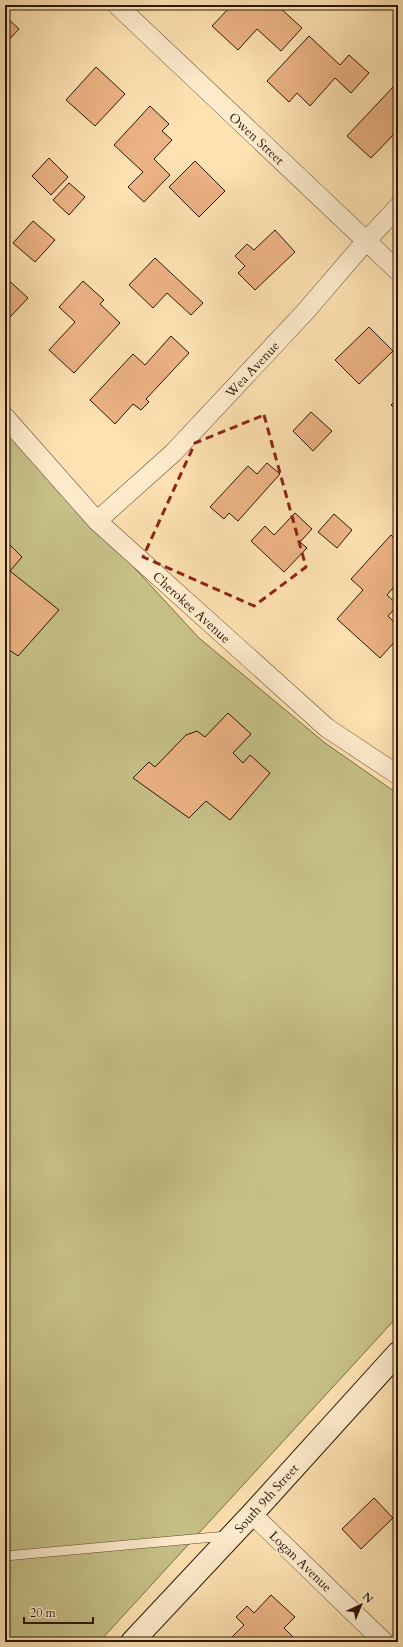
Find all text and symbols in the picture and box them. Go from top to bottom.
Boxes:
street label: Owen Street [225,108,288,169]
street label: Wea Avenue [221,337,284,403]
street label: Cherokee Avenue [148,568,234,648]
street label: South 9th Street [231,1460,303,1537]
street label: Logan Avenue [265,1527,336,1596]
north arrow [341,1585,381,1625]
text: N [359,1589,377,1607]
scale bar [24,1599,93,1625]
text: 20 m [30,1605,57,1621]

